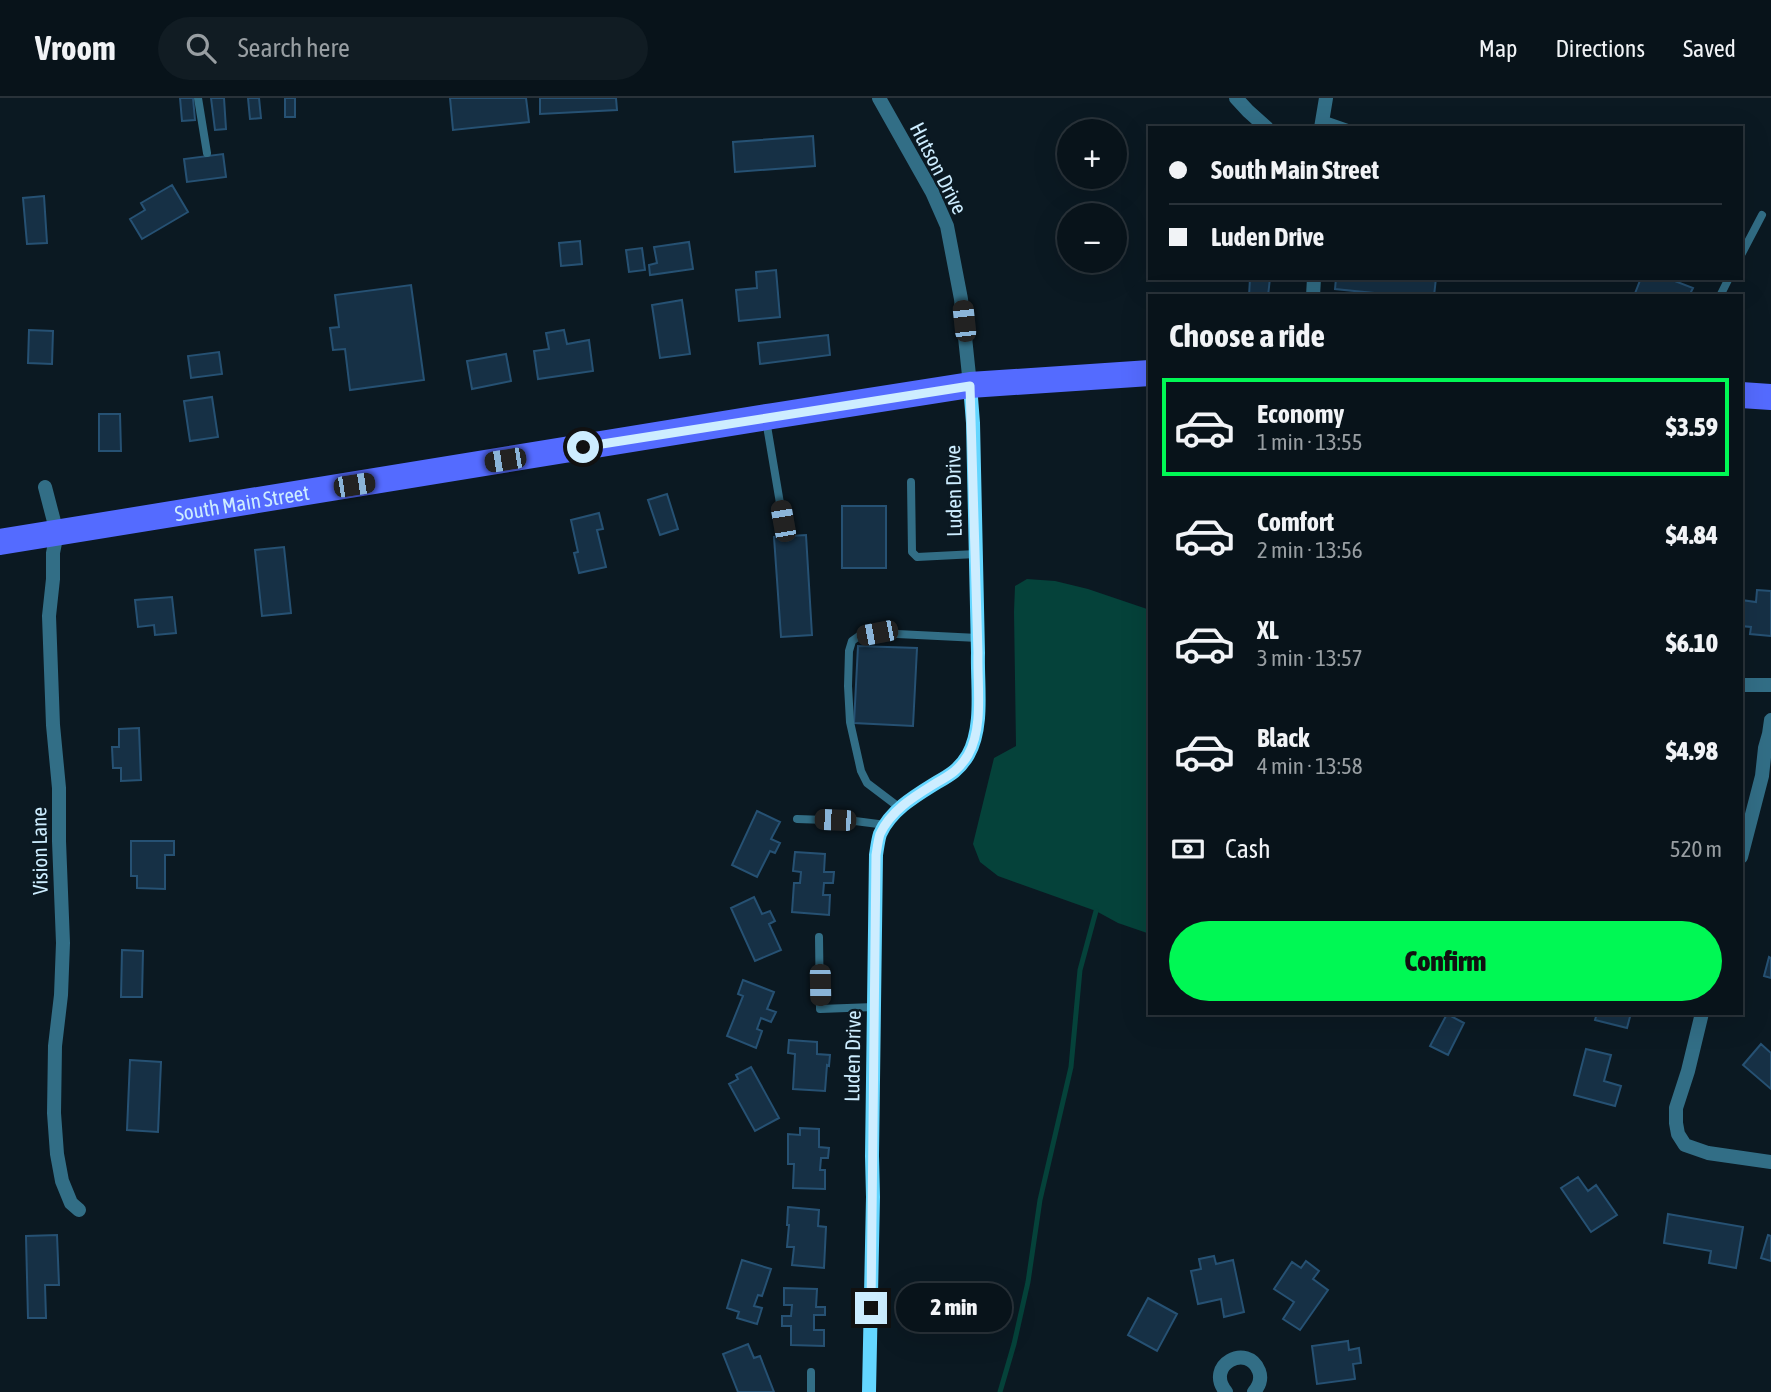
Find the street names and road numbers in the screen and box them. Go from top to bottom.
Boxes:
street label: Hutson Drive [906,118,972,218]
street label: Luden Drive [940,445,966,537]
street label: South Main Street [173,480,311,525]
street label: Vision Lane [26,807,52,895]
street label: Luden Drive [839,1010,865,1102]

